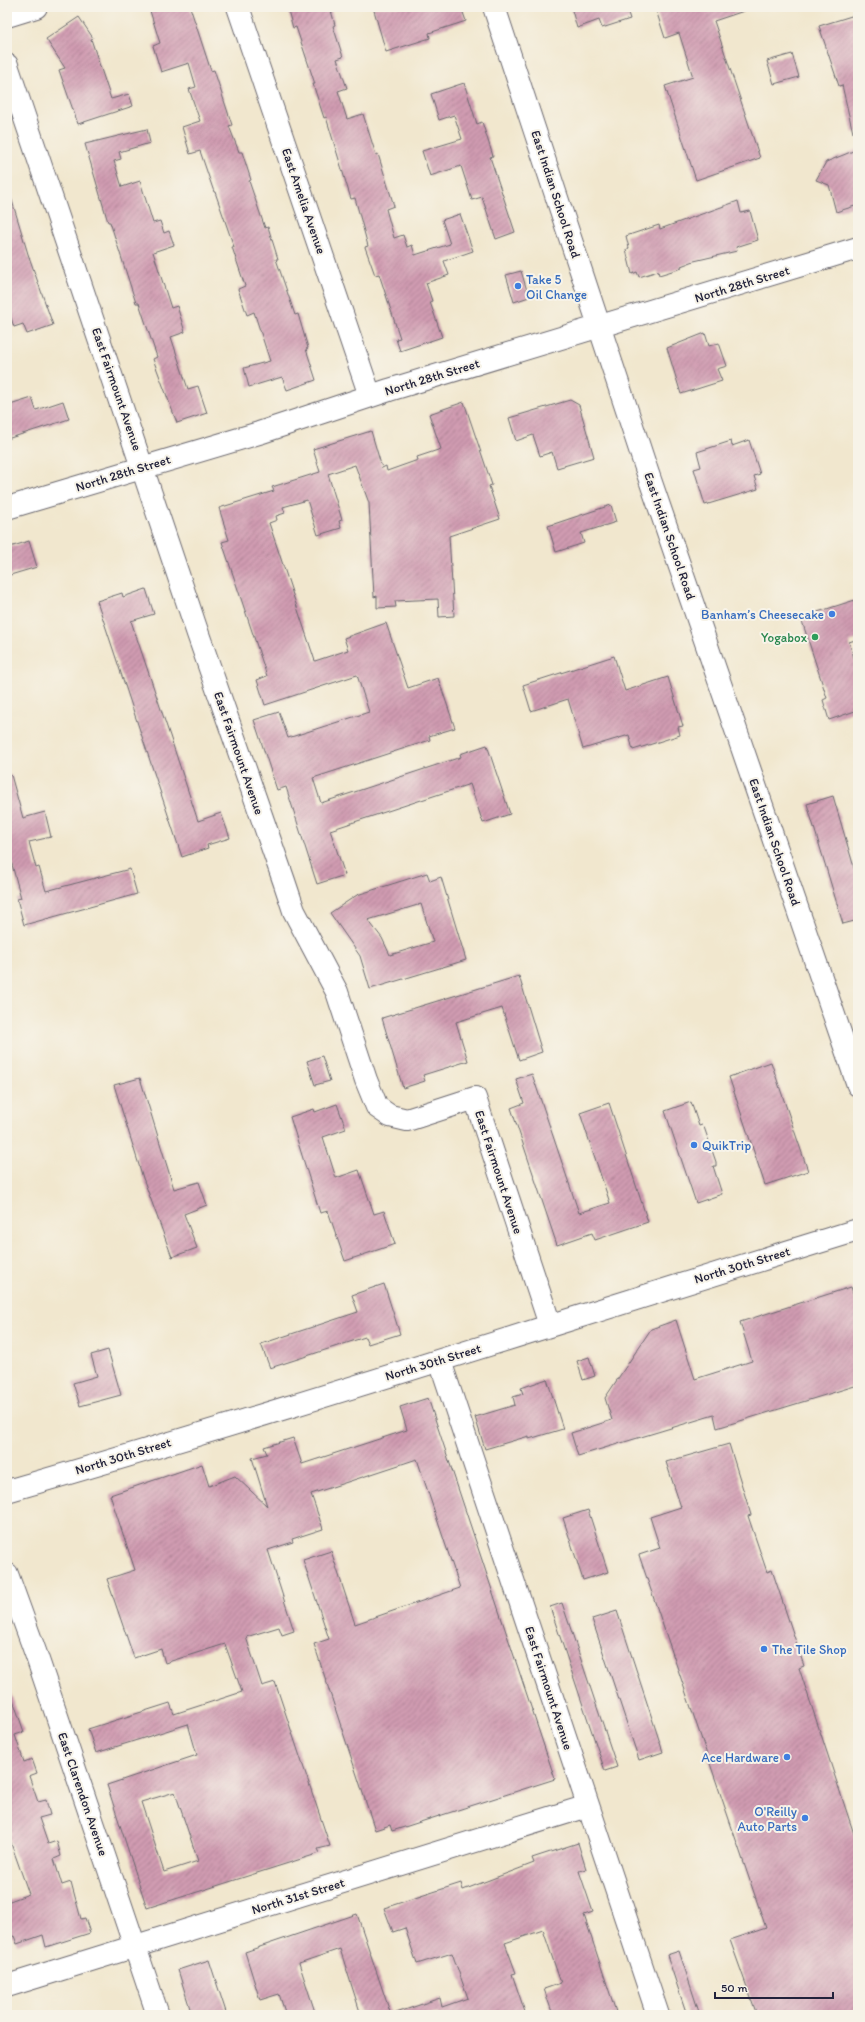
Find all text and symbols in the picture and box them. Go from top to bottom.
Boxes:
street label: East Indian School Road [528,128,584,260]
street label: East Amelia Avenue [279,146,329,256]
street label: North 28th Street [693,262,791,306]
place label: Take 5 Oil Change [526,272,587,302]
marker: Take 5 Oil Change [513,281,523,291]
street label: East Fairmount Avenue [89,326,145,452]
street label: North 28th Street [383,355,481,399]
street label: North 28th Street [74,451,172,495]
street label: East Indian School Road [641,470,699,602]
place label: Banham’s Cheesecake [701,607,824,622]
marker: Banham’s Cheesecake [827,609,837,619]
place label: Yogabox [761,630,808,645]
marker: Yogabox [810,632,820,642]
street label: East Fairmount Avenue [211,690,267,816]
street label: East Indian School Road [746,776,804,908]
street label: East Fairmount Avenue [472,1108,526,1236]
place label: QuikTrip [702,1138,751,1153]
marker: QuikTrip [689,1140,699,1150]
street label: North 30th Street [692,1243,792,1287]
street label: North 30th Street [383,1340,483,1384]
street label: North 30th Street [73,1434,173,1478]
street label: East Fairmount Avenue [522,1624,576,1752]
place label: The Tile Shop [772,1642,847,1657]
marker: The Tile Shop [759,1644,769,1654]
street label: East Clarendon Avenue [55,1730,111,1858]
place label: Ace Hardware [701,1750,779,1765]
marker: Ace Hardware [782,1752,792,1762]
place label: O'Reilly Auto Parts [737,1804,797,1834]
marker: O'Reilly Auto Parts [800,1813,810,1823]
street label: North 31st Street [250,1875,347,1917]
scale bar [715,1974,833,2000]
text: 50 m [721,1981,747,1995]

